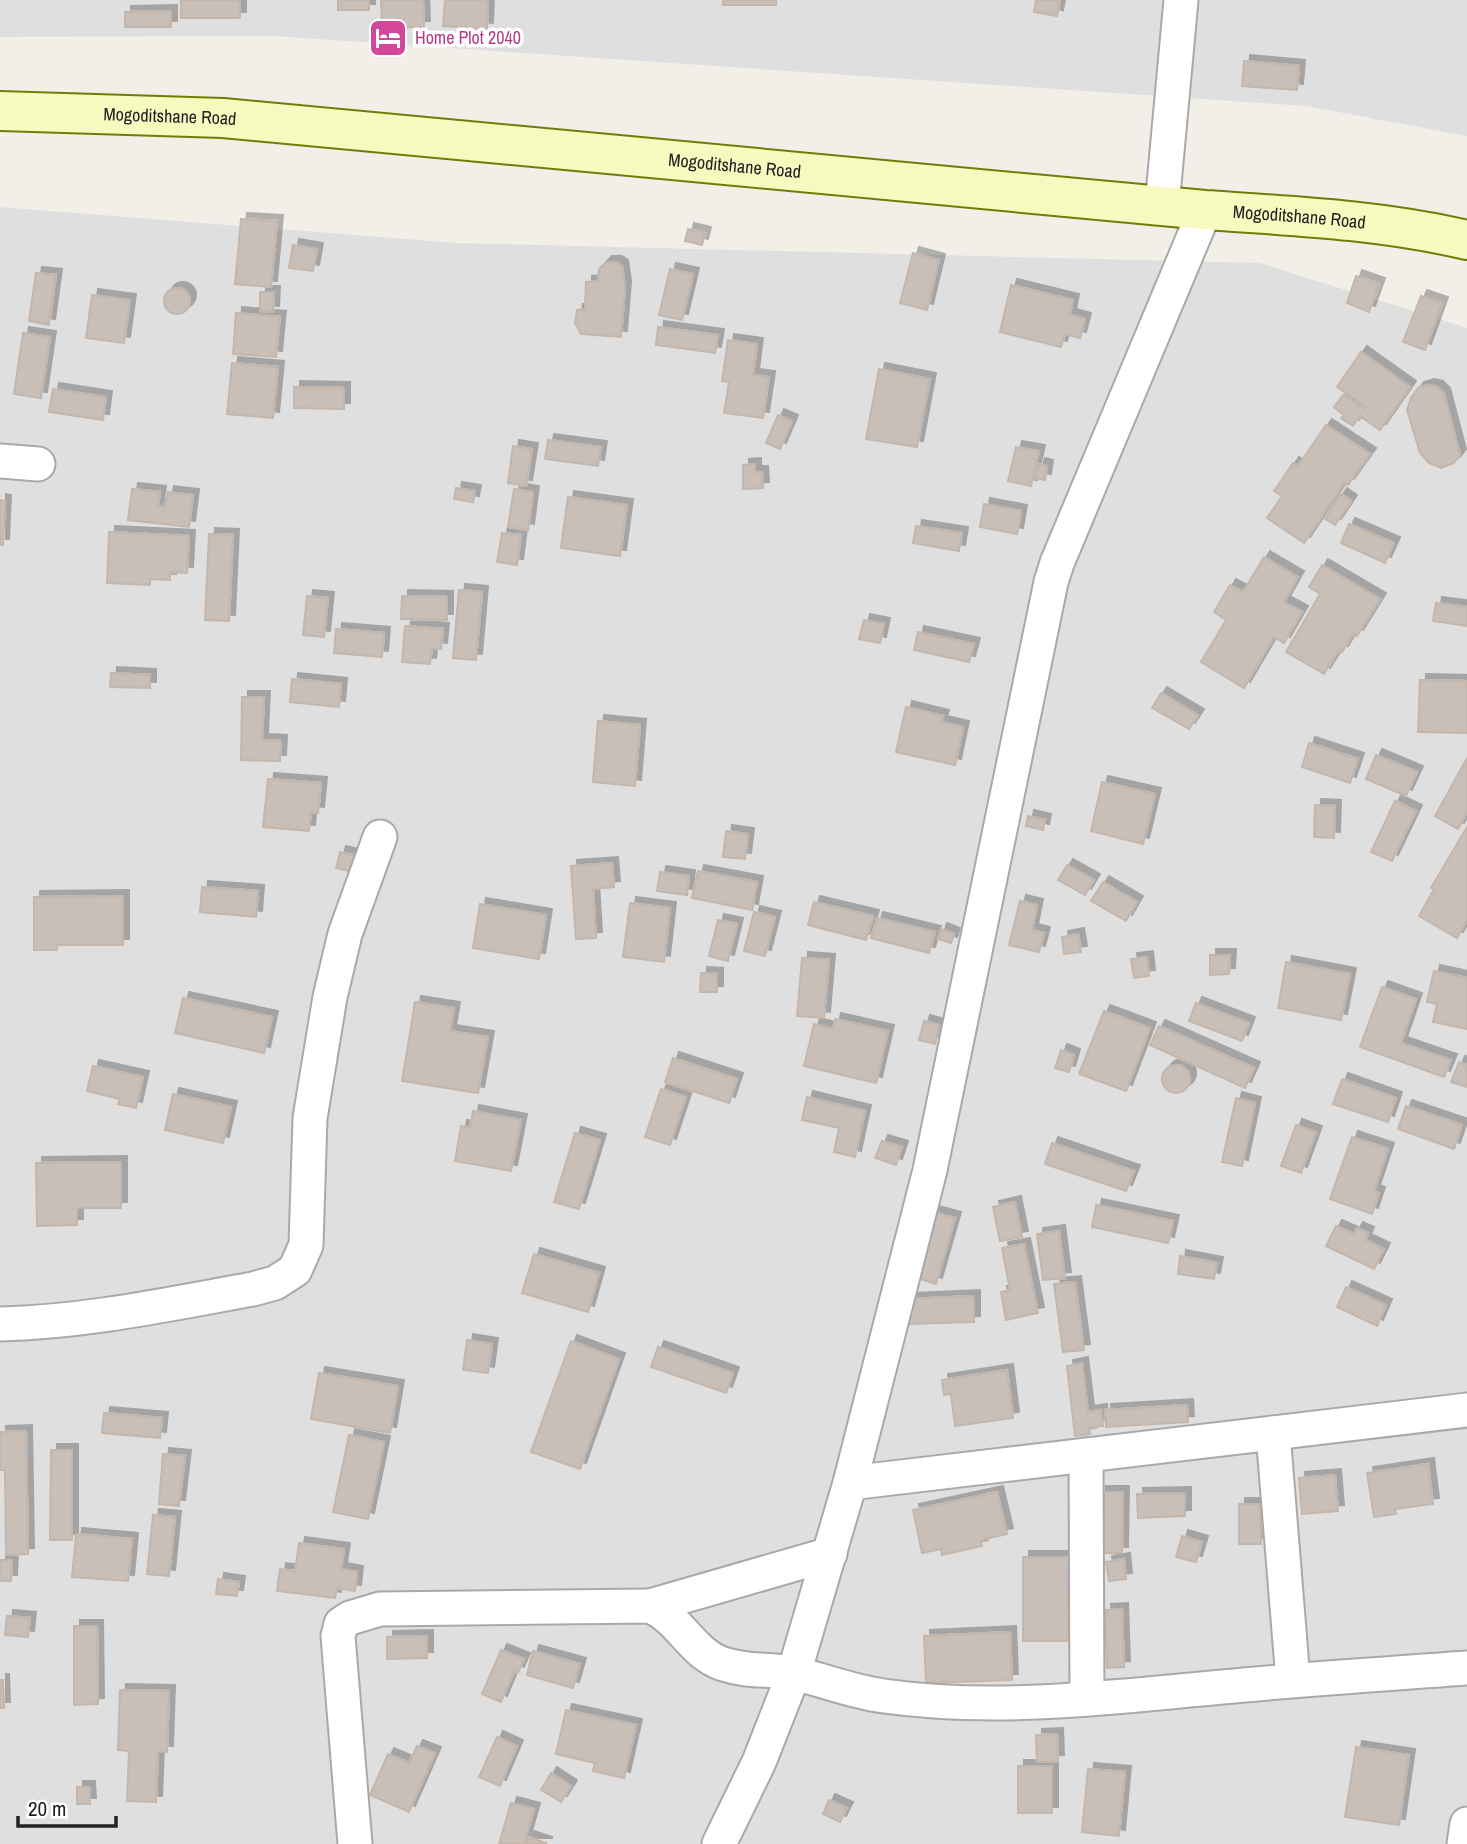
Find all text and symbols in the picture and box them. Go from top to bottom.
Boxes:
hotel icon: Home Plot 2040 [367,17,409,59]
place label: Home Plot 2040 [415,25,521,50]
street label: Mogoditshane Road [103,101,238,131]
street label: Mogoditshane Road [667,147,802,184]
street label: Mogoditshane Road [1232,199,1367,235]
scale bar [18,1784,116,1828]
text: 20 m [28,1794,66,1823]

